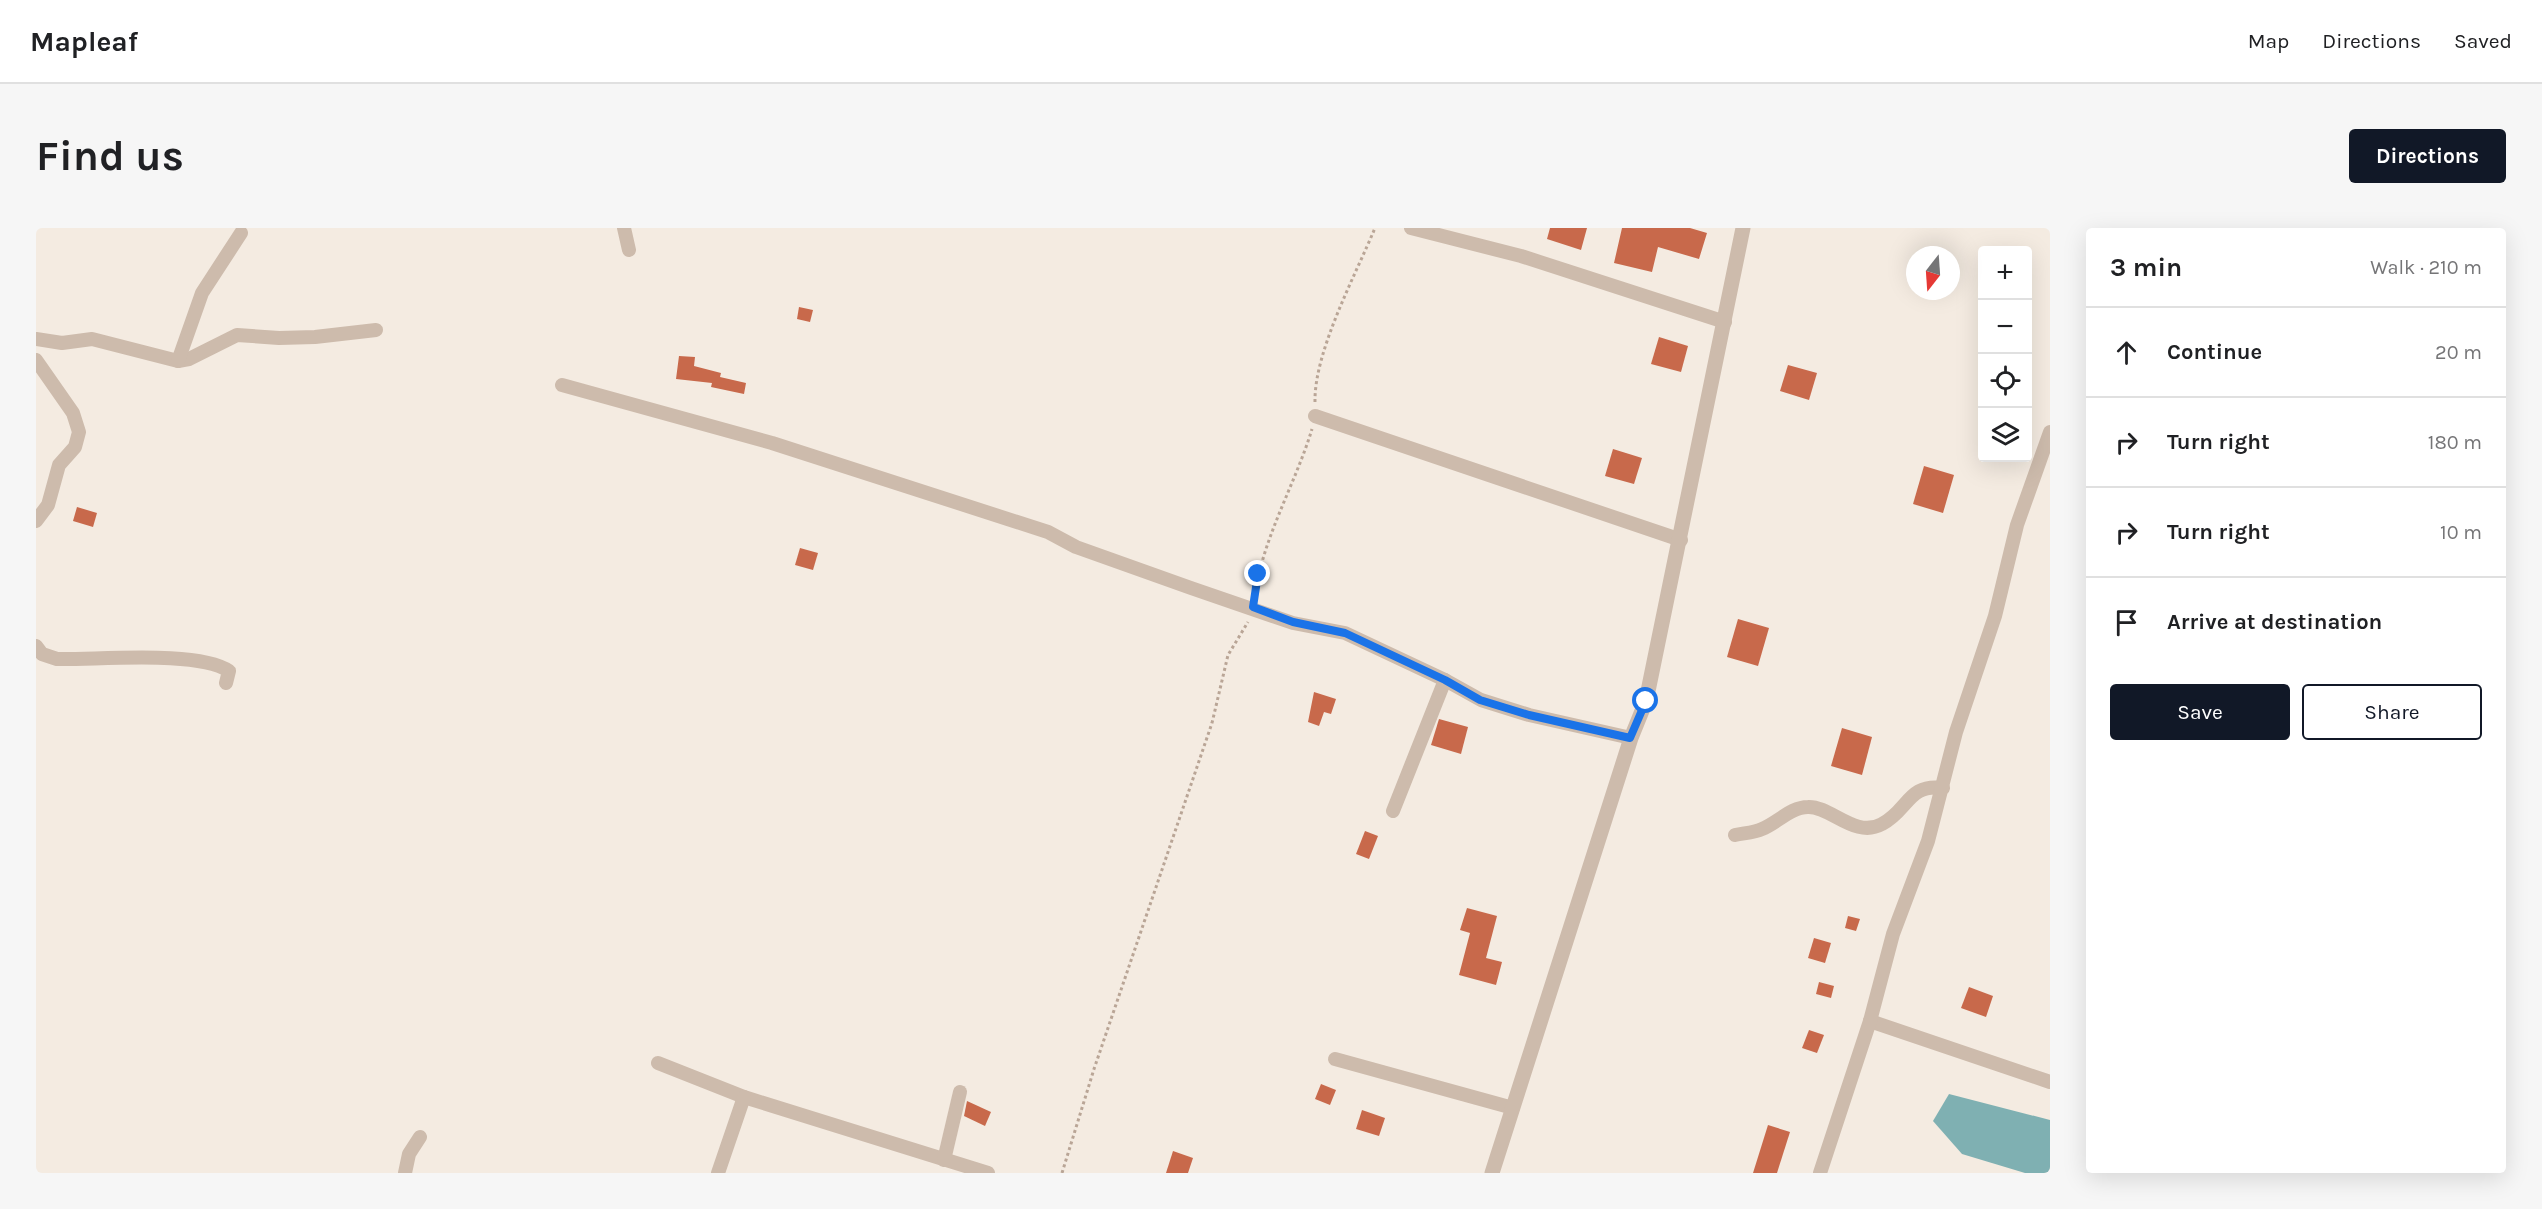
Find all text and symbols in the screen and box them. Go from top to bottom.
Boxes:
text: Mapleaf [30,25,138,58]
text: Map [2248,29,2289,53]
text: Directions [2322,29,2421,53]
text: Saved [2454,29,2512,53]
button: Directions [2349,129,2506,183]
text: Find us [36,131,184,181]
north arrow [1906,246,1960,300]
map controls [1978,246,2032,462]
button: + [1978,246,2032,300]
text: 3 min [2110,252,2182,283]
text: Walk · 210 m [2370,256,2482,279]
button: − [1978,300,2032,354]
icon: ahead [2110,336,2143,369]
text: Continue [2167,339,2262,365]
text: 20 m [2435,341,2482,364]
button: locate [1978,354,2032,408]
button: layers [1978,408,2032,462]
icon: right [2110,426,2143,459]
text: Turn right [2167,429,2270,455]
text: 180 m [2428,431,2482,454]
icon: right [2110,516,2143,549]
text: Turn right [2167,519,2270,545]
text: 10 m [2440,521,2482,544]
route end [1244,560,1270,586]
icon: arrive [2110,606,2143,639]
text: Arrive at destination [2167,609,2382,635]
button: Save [2110,684,2290,740]
button: Share [2302,684,2482,740]
route start [1632,687,1658,713]

